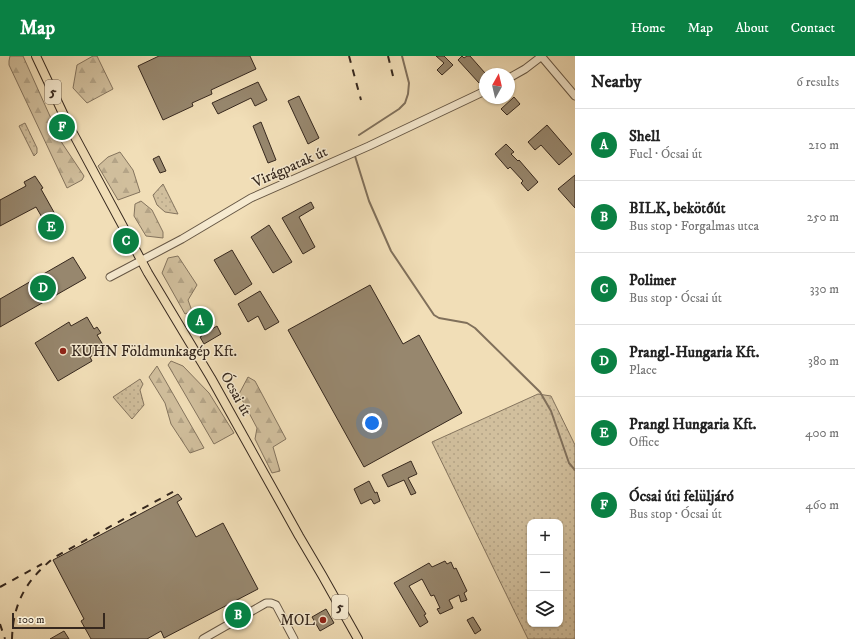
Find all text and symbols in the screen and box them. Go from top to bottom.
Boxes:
text: Map [20,17,55,40]
text: Home [631,19,665,37]
text: Map [687,19,713,37]
text: About [735,19,769,37]
text: Contact [791,19,835,37]
north arrow [479,68,515,104]
text: Nearby [591,71,641,93]
text: 6 results [796,74,839,90]
road number: 5 [45,80,61,104]
pin: F [49,112,75,142]
text: Shell [629,127,660,146]
text: A [600,137,608,153]
text: 210 m [808,137,839,153]
street label: Virágpatak út [249,142,331,192]
text: Fuel · Ócsai út [629,146,702,162]
text: BILK, bekötőút [629,199,726,218]
text: B [600,209,608,225]
text: 250 m [807,209,839,225]
pin: E [38,212,64,242]
text: Bus stop · Forgalmas utca [629,218,759,234]
pin: C [113,226,139,256]
text: Polimer [629,271,676,290]
pin: D [30,273,56,303]
text: C [600,281,608,297]
text: 330 m [810,281,839,297]
text: Bus stop · Ócsai út [629,290,722,306]
pin: A [187,306,213,336]
place label: KUHN Földmunkagép Kft. [71,342,237,361]
text: Prangl-Hungaria Kft. [629,343,759,362]
marker: KUHN Földmunkagép Kft. [58,346,68,356]
text: D [599,353,609,369]
text: 380 m [808,353,839,369]
text: Place [629,362,657,378]
street label: Ócsai út [216,369,256,420]
your location [362,413,382,433]
text: Prangl Hungaria Kft. [629,415,756,434]
text: E [599,425,609,441]
text: 400 m [805,425,839,441]
text: Office [629,434,659,450]
text: Ócsai úti felüljáró [629,487,734,506]
text: F [600,497,608,513]
text: 460 m [805,497,839,513]
text: Bus stop · Ócsai út [629,506,722,522]
map controls [527,519,563,627]
button: + [527,519,563,555]
button: − [527,555,563,591]
button: layers [527,591,563,627]
road number: 5 [332,595,348,619]
pin: B [225,600,251,630]
scale bar [12,611,105,630]
place label: MOL [280,611,315,630]
text: 100 m [18,613,44,627]
marker: MOL [318,615,328,625]

